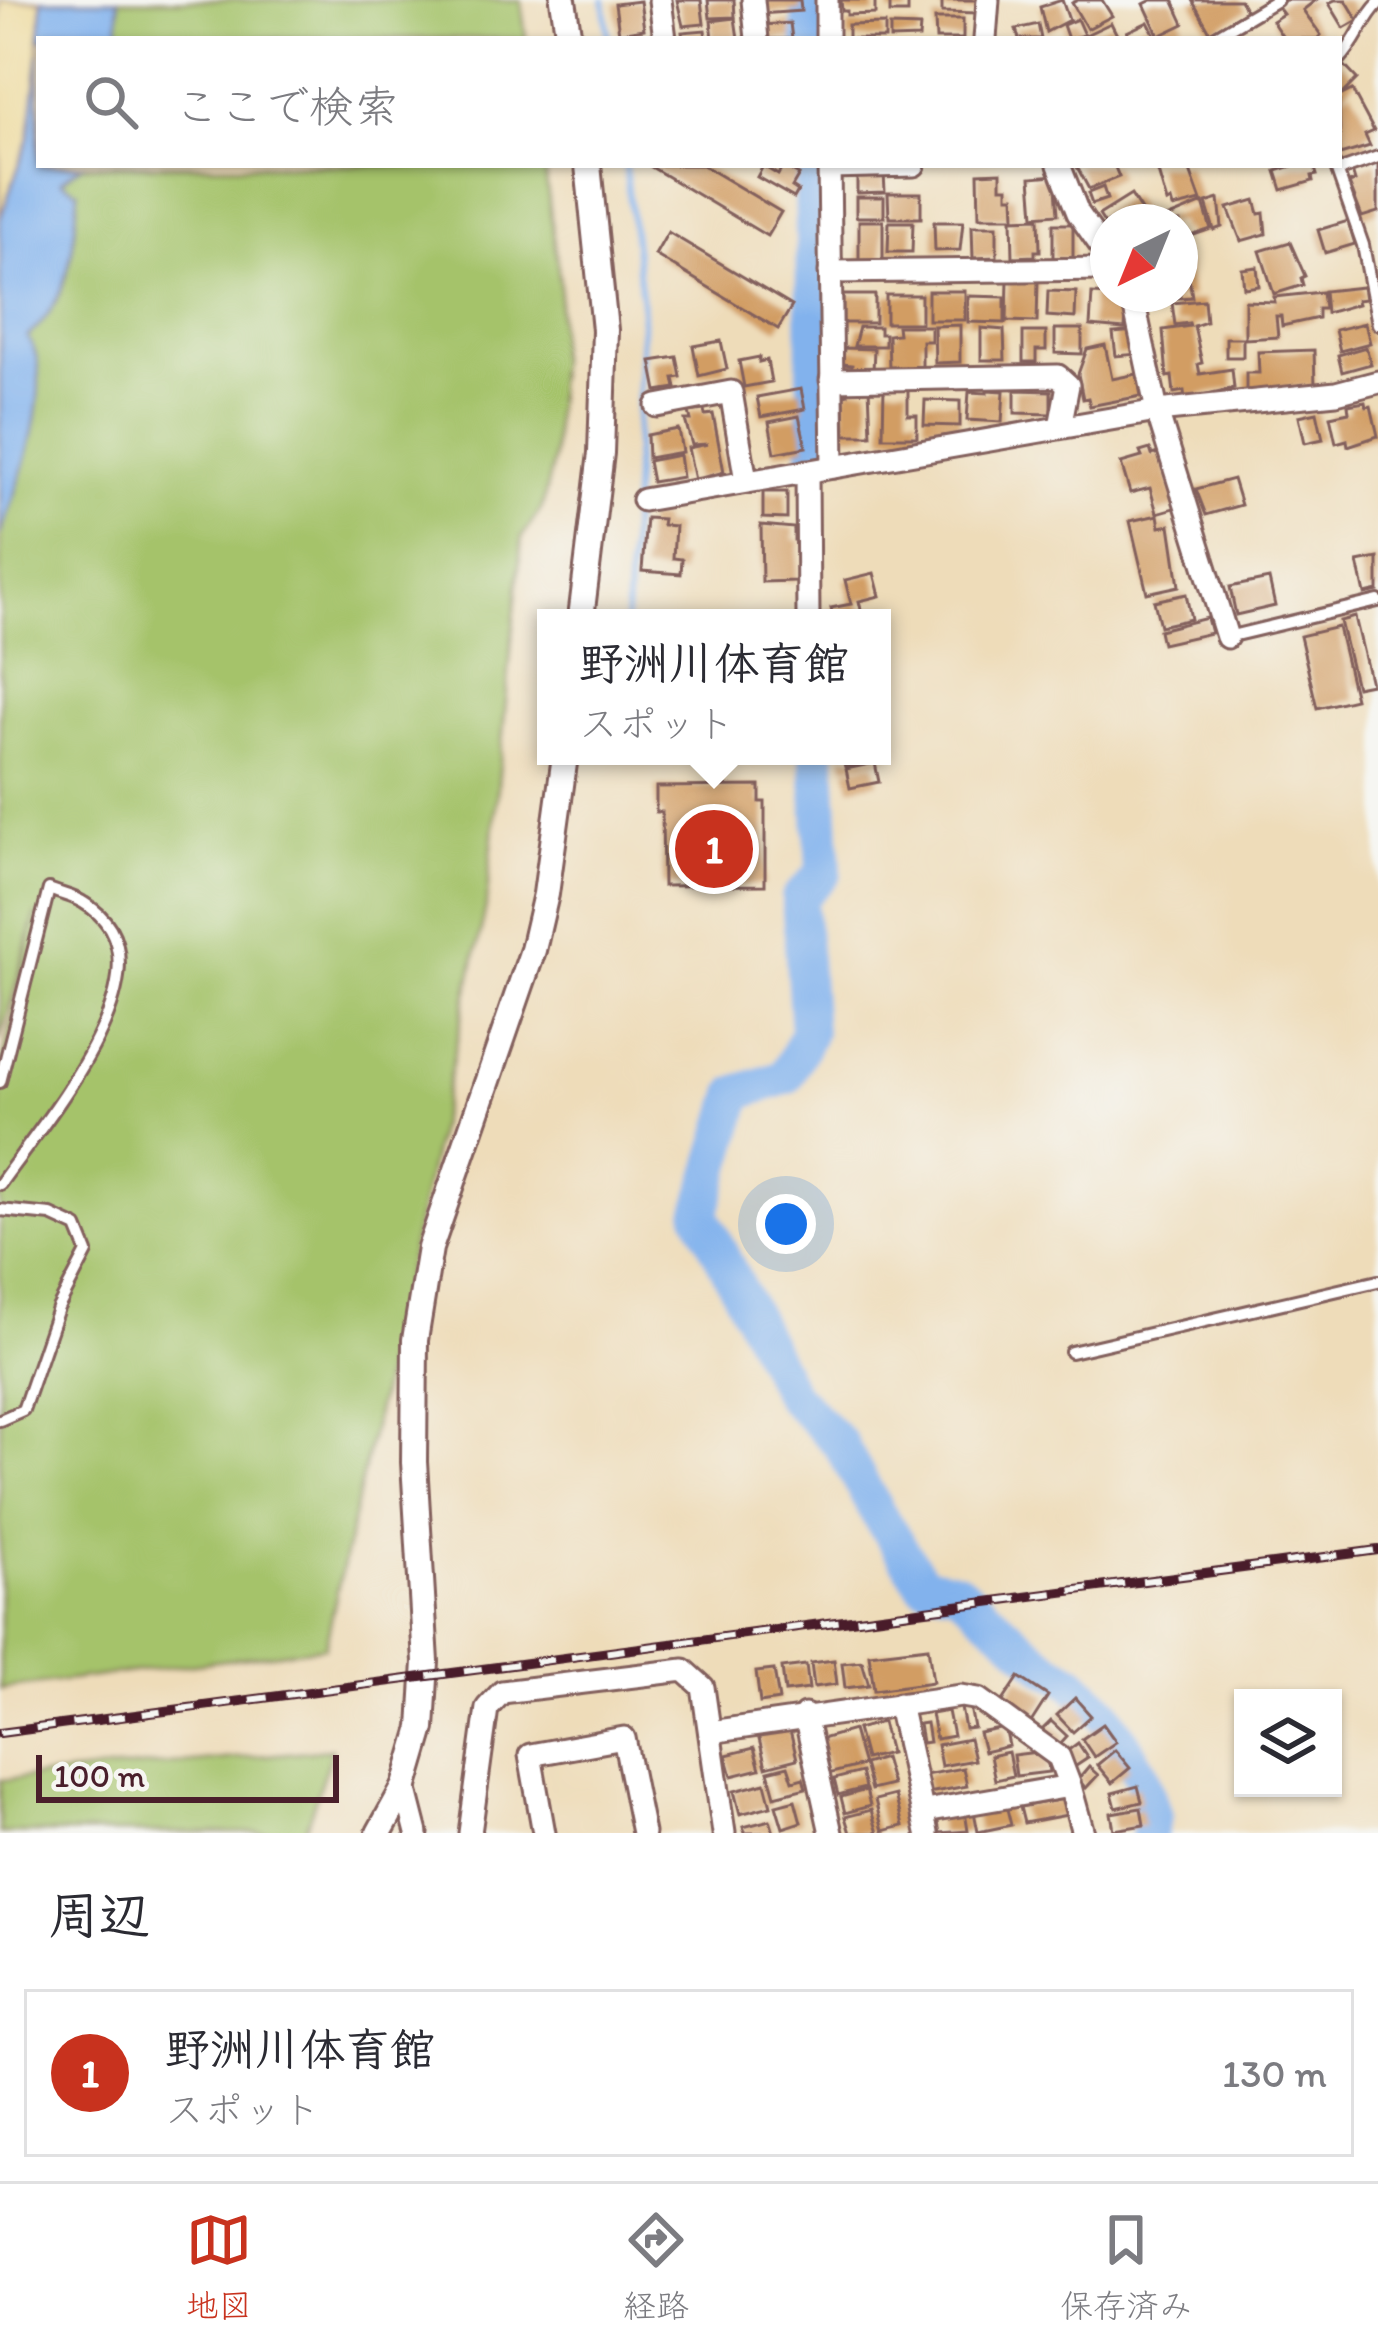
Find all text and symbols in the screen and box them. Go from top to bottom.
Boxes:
search box [36,36,1342,168]
icon: search [78,69,144,135]
text: ここで検索 [174,79,399,133]
north arrow [1090,204,1198,312]
popup [537,609,891,765]
text: 野洲川体育館 [579,636,849,690]
text: スポット [579,700,735,747]
pin: 1 [675,804,753,894]
your location [756,1194,816,1254]
map controls [1234,1689,1342,1797]
button: layers [1234,1689,1342,1797]
scale bar [36,1749,339,1802]
text: 100 m [54,1756,145,1795]
text: 周辺 [48,1885,150,1946]
text: 野洲川体育館 [165,2022,435,2076]
text: 1 [81,2050,99,2097]
text: 130 m [1222,2050,1327,2097]
text: スポット [165,2086,321,2133]
tab: 地図 [186,2207,252,2327]
tab: 経路 [623,2207,689,2327]
tab: 保存済み [1060,2207,1192,2327]

